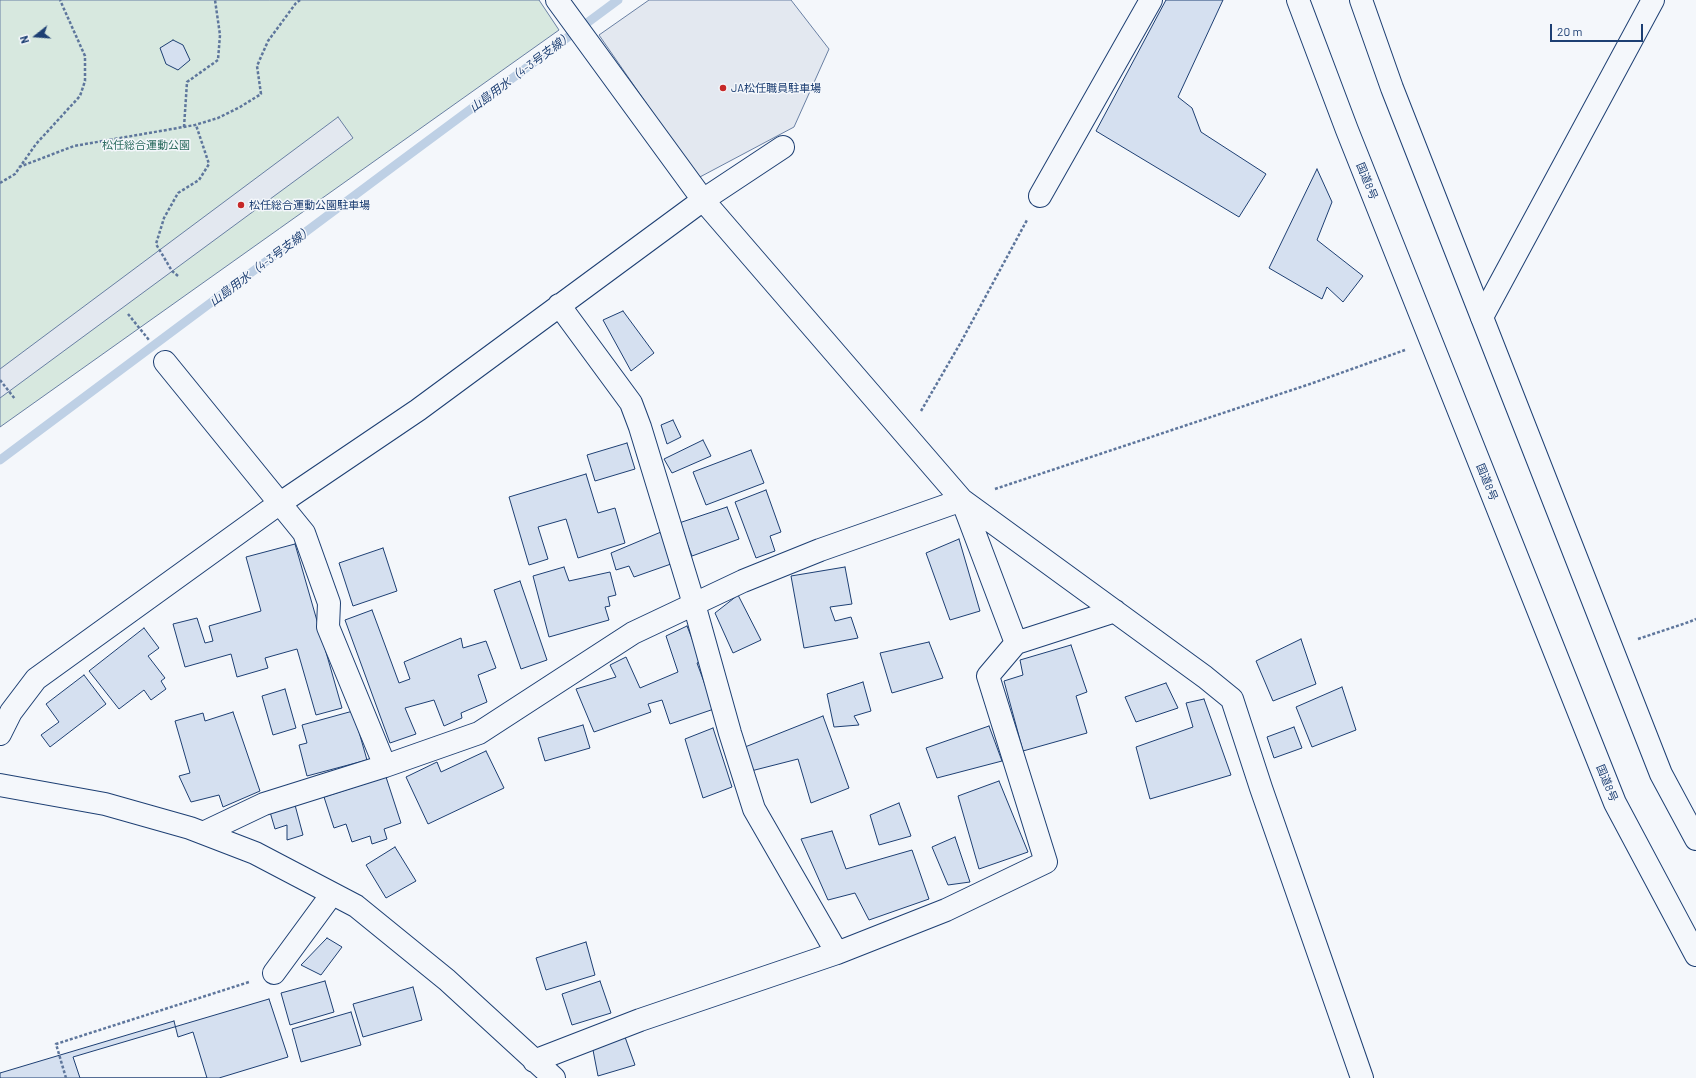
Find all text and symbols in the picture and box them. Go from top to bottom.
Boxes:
north arrow [16,16,56,56]
scale bar [1552,16,1645,42]
text: 20 m [1557,24,1583,38]
water label: 山島用水（4-3号支線） [467,29,575,115]
text: N [17,34,31,45]
place label: JA松任職員駐車場 [731,81,821,95]
marker: JA松任職員駐車場 [718,83,728,93]
park label: 松任総合運動公園 [102,138,190,152]
street label: 国道8号 [1354,161,1380,201]
place label: 松任総合運動公園駐車場 [249,198,370,212]
marker: 松任総合運動公園駐車場 [236,200,246,210]
water label: 山島用水（4-3号支線） [207,223,315,309]
street label: 国道8号 [1474,462,1500,502]
street label: 国道8号 [1594,763,1620,803]

